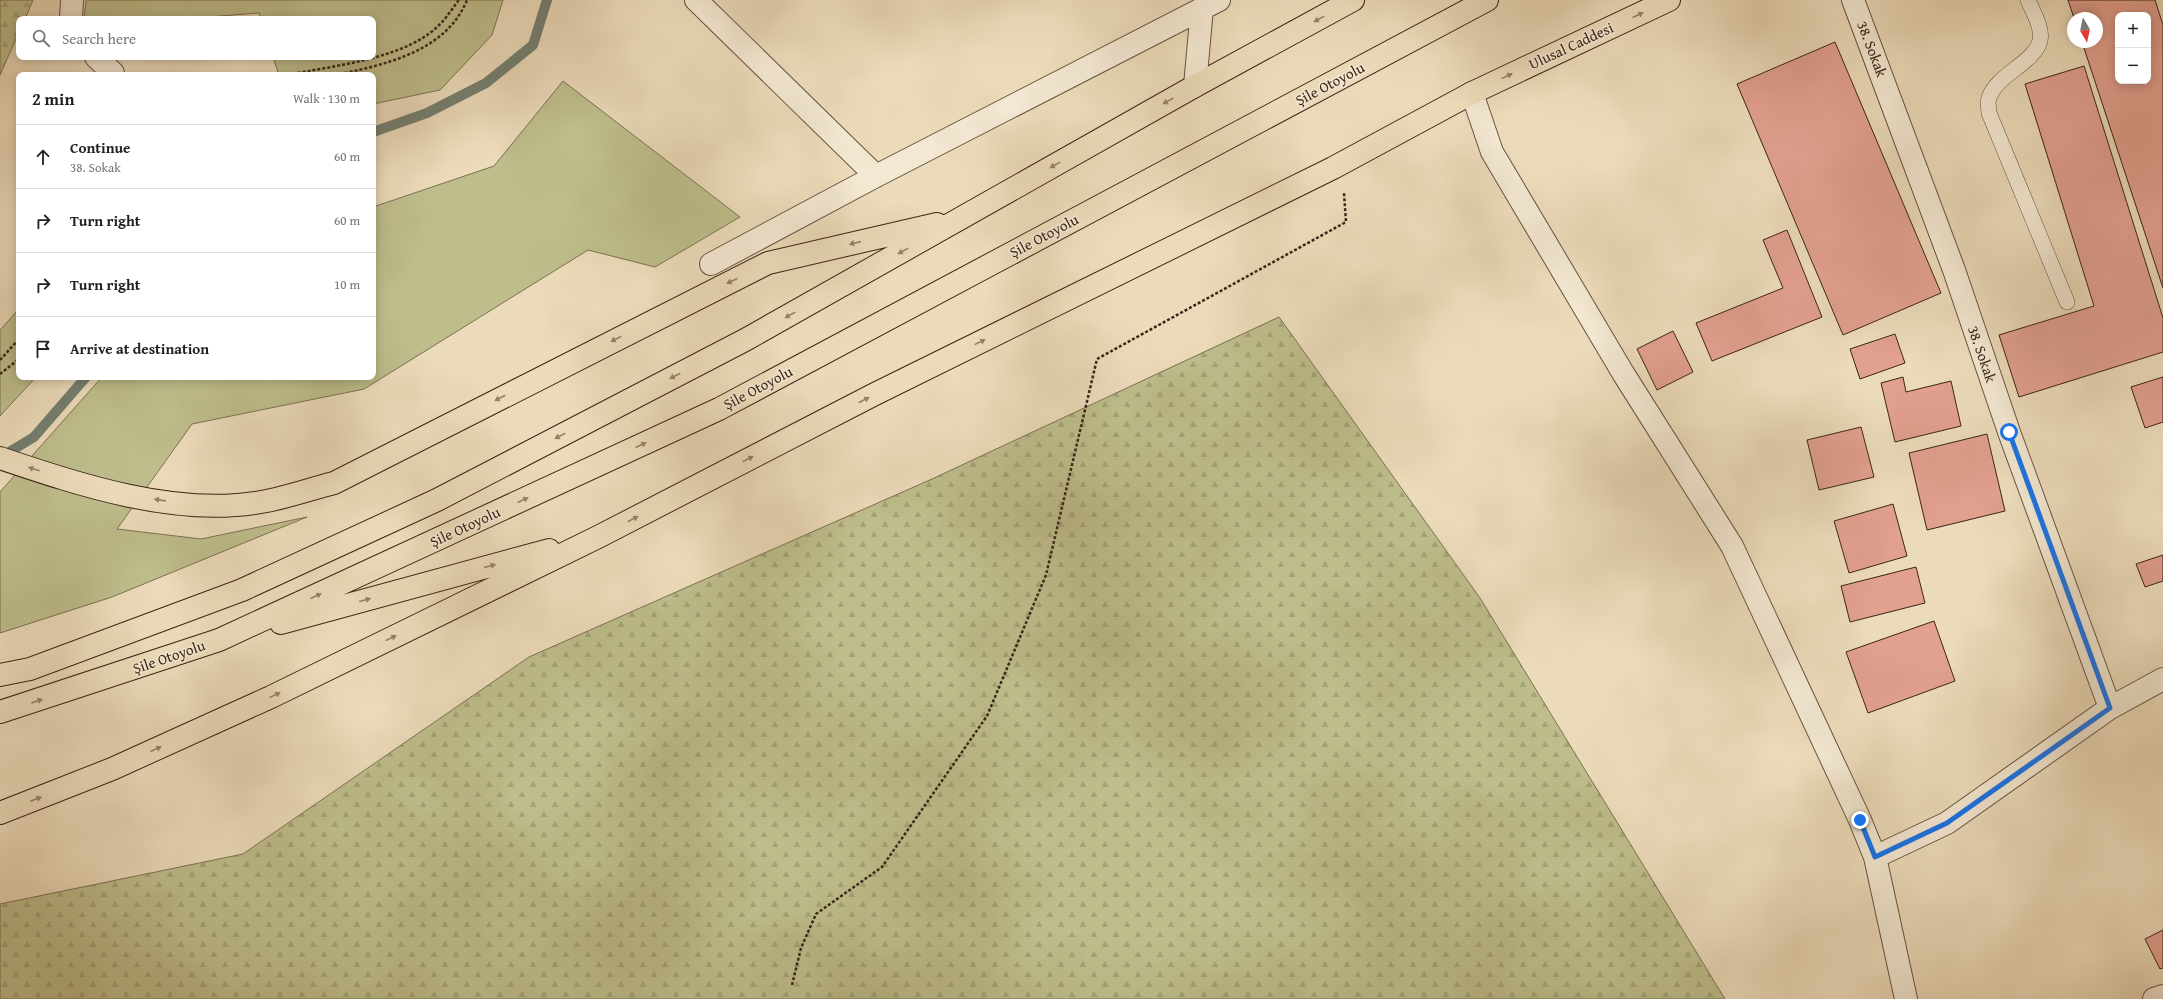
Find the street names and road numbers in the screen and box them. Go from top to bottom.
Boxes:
street label: Ulusal Caddesi [1525,17,1617,74]
street label: 38. Sokak [1852,18,1893,80]
street label: Şile Otoyolu [1292,56,1369,111]
street label: Şile Otoyolu [1006,208,1083,263]
street label: 38. Sokak [1963,323,2002,385]
street label: Şile Otoyolu [720,360,797,415]
street label: Şile Otoyolu [426,501,504,552]
street label: Şile Otoyolu [130,634,209,679]

